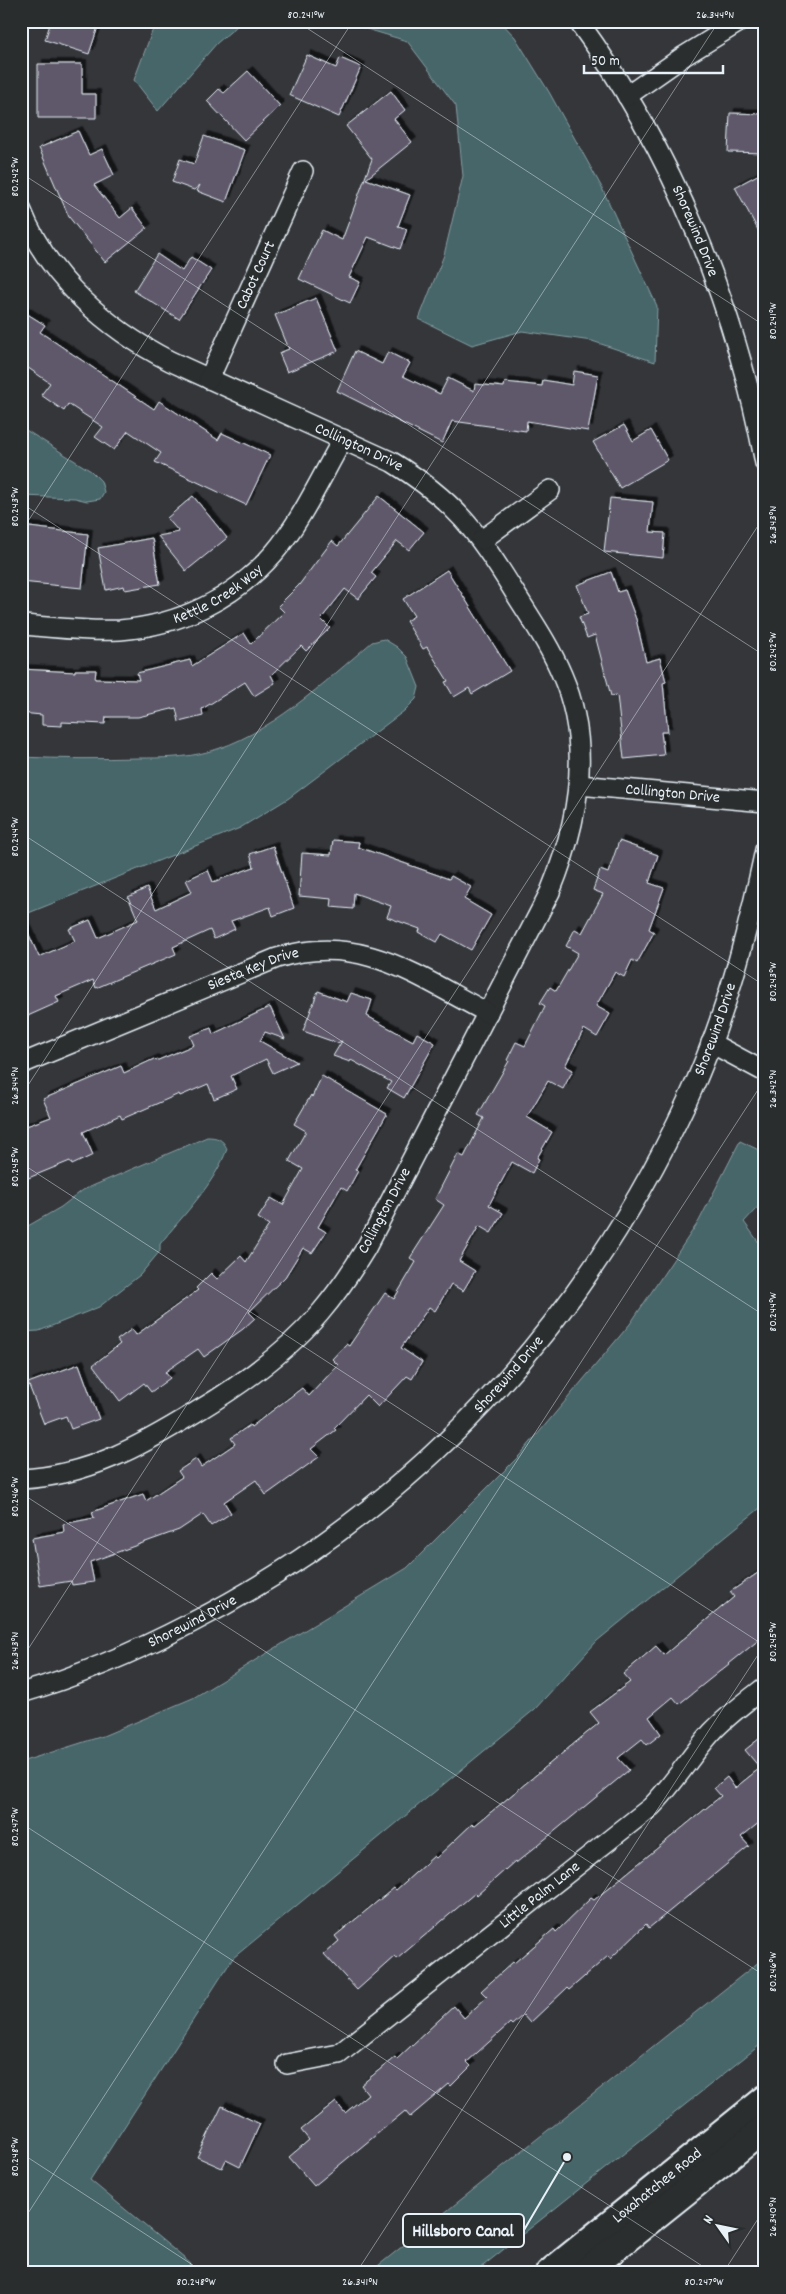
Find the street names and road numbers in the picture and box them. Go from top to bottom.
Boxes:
street label: Shorewind Drive [665,182,724,280]
street label: Cabot Court [230,237,281,313]
street label: Collington Drive [311,417,408,478]
street label: Kettle Creek Way [170,559,269,630]
street label: Collington Drive [624,778,721,809]
street label: Siesta Key Drive [204,941,301,997]
street label: Shorewind Drive [688,980,743,1079]
street label: Collington Drive [353,1164,417,1258]
street label: Shorewind Drive [468,1331,550,1419]
street label: Shorewind Drive [144,1589,241,1654]
street label: Little Palm Lane [494,1856,585,1934]
street label: Loxahatchee Road [607,2143,707,2229]

